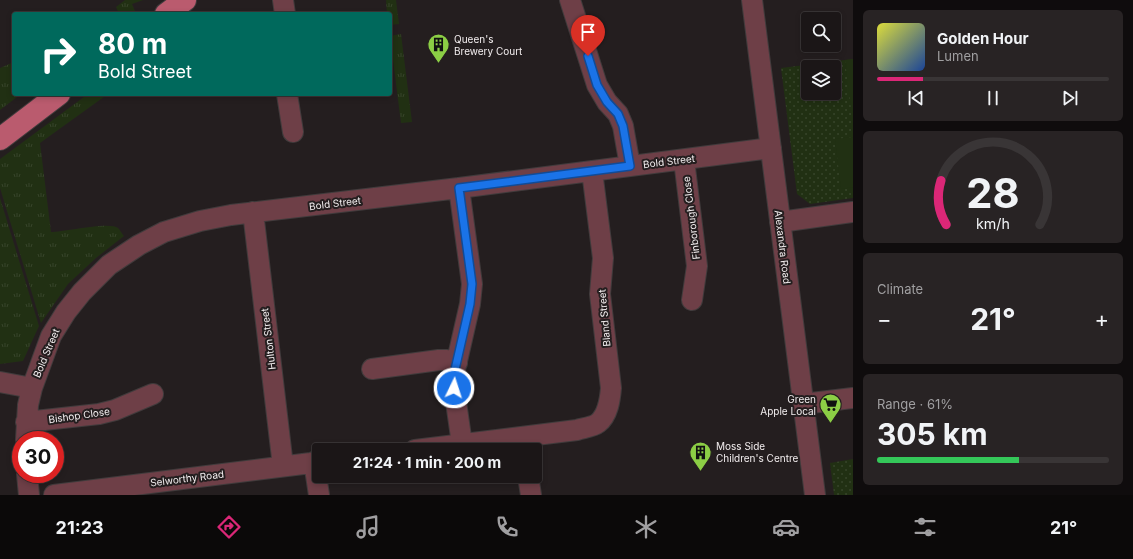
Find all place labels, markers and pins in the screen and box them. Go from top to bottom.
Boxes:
pin [571,15,605,56]
building icon: Queen's Brewery Court [426,32,452,65]
place label: Queen's Brewery Court [454,33,523,57]
supermarket icon: Green Apple Local [818,392,844,425]
place label: Green Apple Local [760,393,816,417]
building icon: Moss Side Children's Centre [687,439,713,472]
place label: Moss Side Children's Centre [716,440,799,464]

